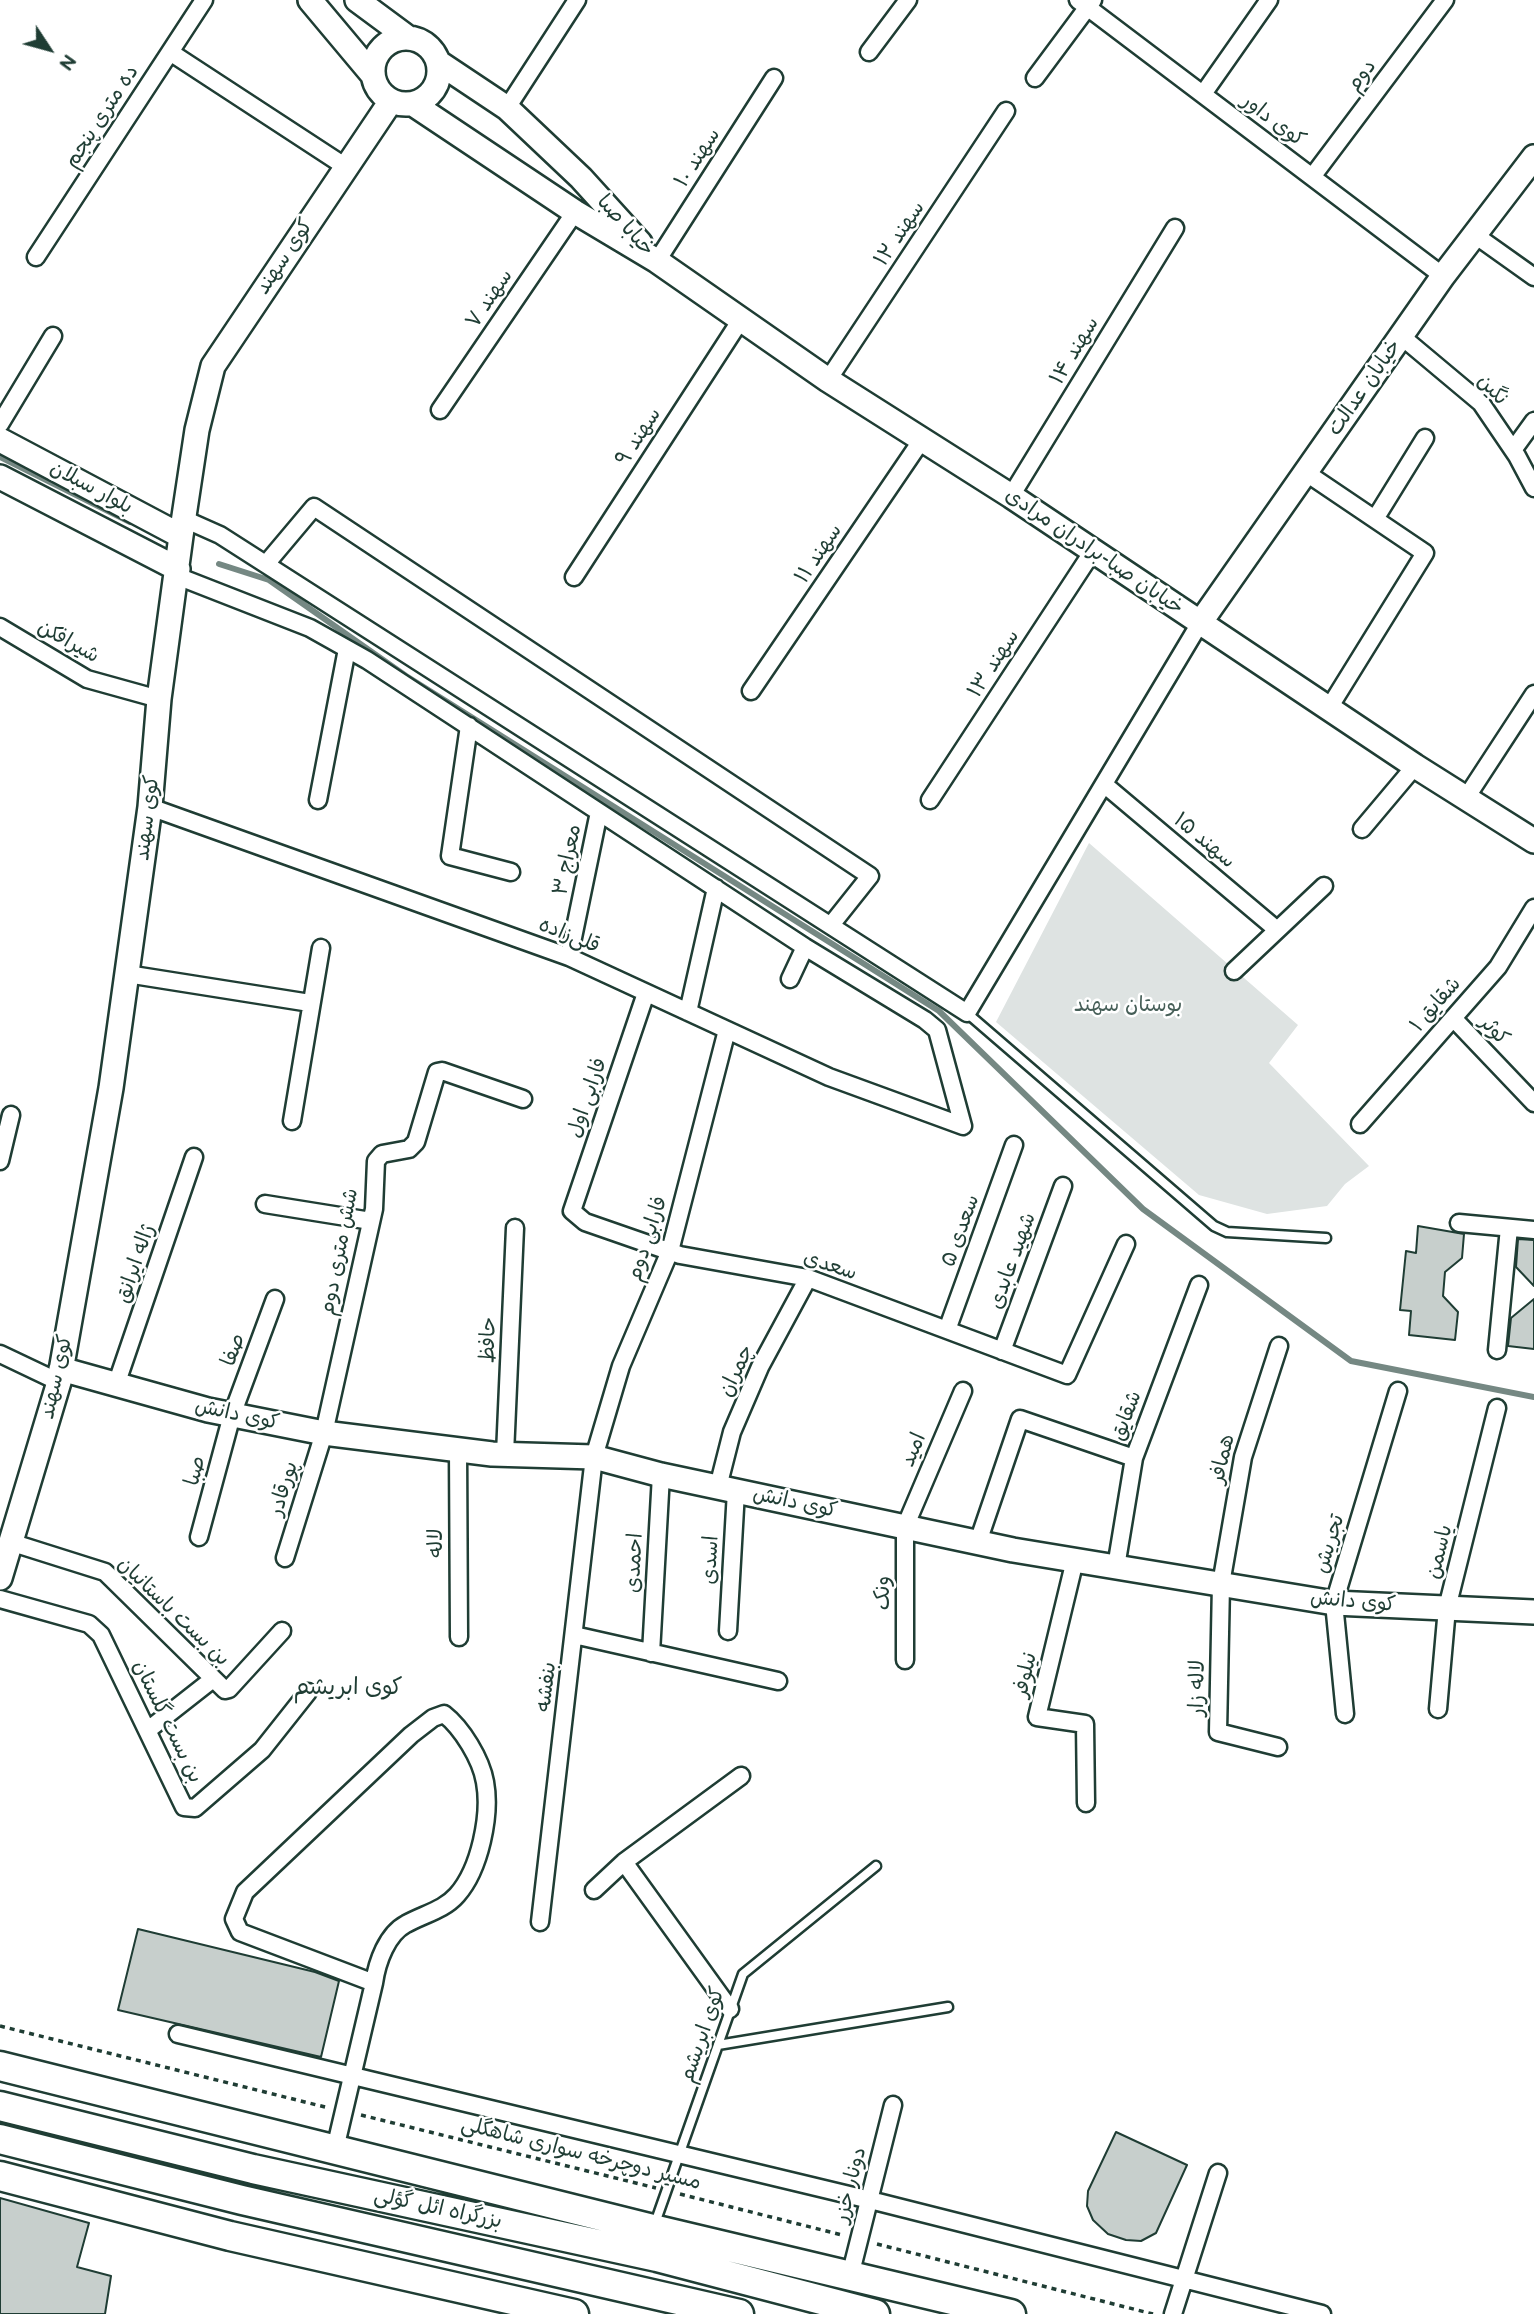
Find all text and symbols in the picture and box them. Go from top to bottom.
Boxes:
north arrow [14,14,84,84]
text: N [53,49,80,74]
street label: دوم [1342,55,1382,97]
street label: ده متری پنجم [59,61,145,173]
street label: کوی داور [1236,89,1310,153]
street label: سهند ۱۰ [670,124,726,192]
street label: خیابا صبا [591,190,659,262]
street label: سهند ۱۲ [869,197,931,271]
street label: کوی سهند [251,214,319,300]
street label: سهند ۷ [461,265,519,333]
street label: سهند ۱۴ [1045,313,1105,389]
street label: خیابان عدالت [1323,335,1407,441]
street label: نگین [1471,369,1513,411]
street label: سهند ۹ [611,403,667,471]
street label: بلوار سبلان [45,456,137,520]
street label: خیابان صبا-برادران مرادی [1000,483,1188,621]
street label: سهند ۱۱ [790,519,848,589]
street label: شیر‌افکن [33,615,103,669]
street label: سهند ۱۳ [963,625,1025,703]
street label: کوی سهند [130,774,166,862]
street label: سهند ۱۵ [1168,808,1240,874]
street label: معراج ۳ [548,822,588,898]
street label: قلی‌زاده [535,912,603,960]
street label: شقایق ۱ [1405,972,1467,1038]
park label: بوستان سهند [1074,993,1182,1019]
street label: کوثر [1474,1011,1514,1051]
street label: فارابی اول [563,1055,613,1141]
street label: شش متری دوم [315,1186,365,1318]
street label: سعدی ۵ [936,1191,986,1271]
street label: فارابی دوم [622,1193,674,1285]
street label: شهید عابدی [984,1209,1042,1313]
street label: ژاله ایرانق [111,1221,161,1307]
street label: سعدی [800,1246,860,1286]
street label: حافظ [476,1317,502,1363]
street label: صفا [217,1330,251,1370]
street label: کوی سهند [35,1332,79,1422]
street label: چمران [714,1341,760,1401]
street label: شقایق [1106,1387,1148,1445]
street label: کوی دانش [192,1394,282,1436]
street label: امید [896,1429,932,1471]
street label: همافر [1205,1432,1241,1486]
street label: صبا [180,1453,212,1489]
street label: پورقادر [264,1458,304,1520]
street label: کوی دانش [750,1482,840,1524]
street label: تجریش [1309,1512,1351,1576]
street label: یاسمن [1421,1522,1459,1582]
street label: لاله [424,1528,450,1558]
street label: احمدی [621,1532,649,1594]
street label: اسدی [697,1535,725,1585]
street label: بن بست باستانیان [112,1552,234,1672]
street label: ونک [871,1576,897,1610]
street label: کوی دانش [1309,1586,1397,1618]
street label: نیلوفر [1009,1650,1043,1700]
street label: بن بست گلستان [126,1657,208,1787]
street label: لاله زار [1185,1660,1211,1716]
street label: بنفشه [531,1661,563,1713]
district label: کوی ابریشم [293,1674,403,1702]
street label: کوی ابریشم [675,1984,731,2086]
street label: مسیر دوچرخه سواری شاهگلی [458,2112,704,2196]
street label: دونار خزر [829,2145,873,2225]
street label: بزرگراه ائل گؤلی [372,2183,504,2235]

